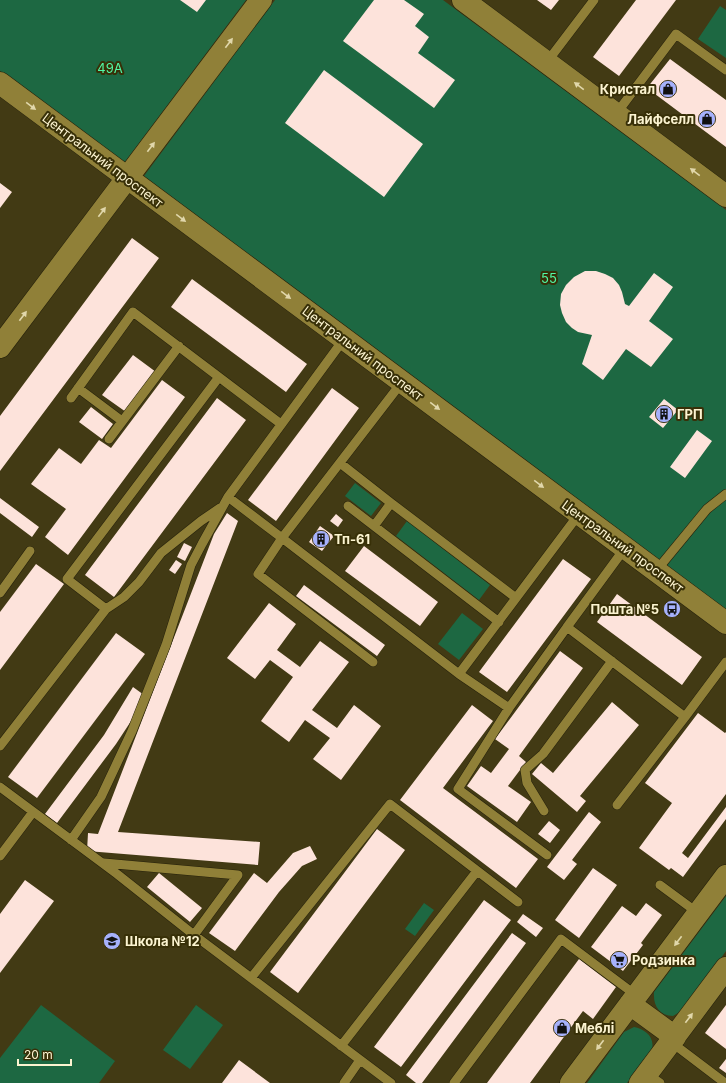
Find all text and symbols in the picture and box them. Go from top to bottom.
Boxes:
one-way arrow [225,37,233,48]
park label: 49А [97,60,123,76]
shop icon: Кристал [658,79,678,99]
place label: Кристал [600,81,655,97]
one-way arrow [574,82,585,91]
one-way arrow [26,102,37,111]
street label: Центральний проспект [40,109,166,211]
shop icon: Лайфселл [697,109,717,129]
place label: Лайфселл [627,111,694,127]
one-way arrow [147,141,155,152]
one-way arrow [689,168,700,177]
one-way arrow [97,207,106,218]
one-way arrow [176,214,187,222]
park label: 55 [541,270,557,286]
one-way arrow [280,291,291,300]
street label: Центральний проспект [300,302,426,404]
one-way arrow [19,311,28,322]
one-way arrow [429,402,440,411]
building icon: ГРП [654,404,674,424]
place label: ГРП [677,406,703,422]
one-way arrow [534,480,544,488]
street label: Центральний проспект [559,496,687,596]
building icon: Тп-61 [311,529,331,549]
place label: Тп-61 [334,531,370,547]
bus stop icon: Пошта №5 [662,599,682,619]
place label: Пошта №5 [590,601,659,617]
school or university icon: Школа №12 [102,931,122,951]
place label: Школа №12 [125,933,200,949]
one-way arrow [673,935,682,946]
supermarket icon: Родзинка [609,950,629,970]
place label: Родзинка [632,952,695,968]
one-way arrow [685,1013,693,1023]
shop icon: Меблi [552,1018,572,1038]
place label: Меблi [575,1020,614,1036]
one-way arrow [596,1039,604,1050]
scale bar [18,1041,71,1067]
text: 20 m [24,1047,53,1062]

